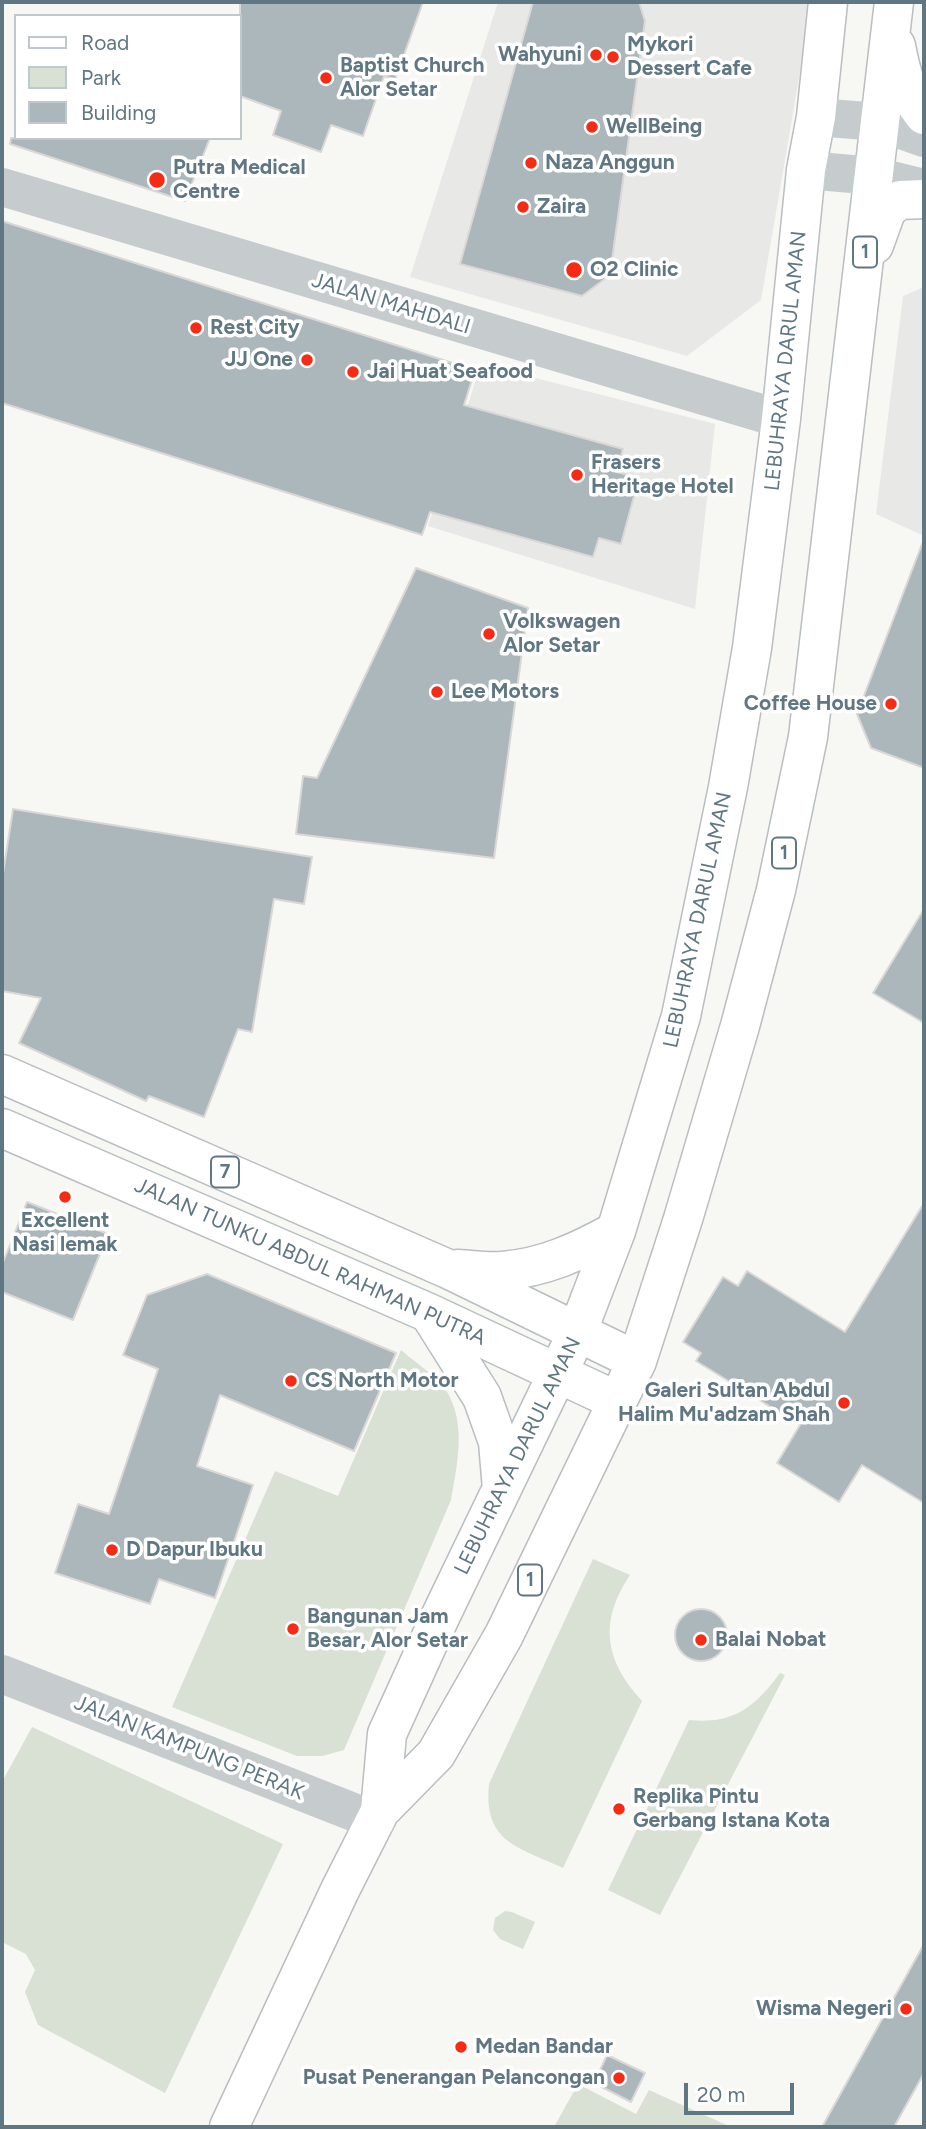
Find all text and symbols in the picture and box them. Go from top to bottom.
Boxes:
legend [14,14,242,140]
text: Road [81,30,129,55]
place label: Mykori Dessert Cafe [627,32,752,82]
place label: Wahyuni [498,42,582,68]
marker: Wahyuni [588,47,604,63]
marker: Mykori Dessert Cafe [605,49,621,65]
place label: Baptist Church Alor Setar [340,53,484,103]
text: Park [81,65,121,90]
marker: Baptist Church Alor Setar [318,70,334,86]
text: Building [81,100,156,125]
place label: WellBeing [606,114,702,140]
marker: WellBeing [584,119,600,135]
place label: Naza Anggun [545,150,675,176]
place label: Putra Medical Centre [173,155,306,205]
marker: Naza Anggun [523,155,539,171]
marker: Putra Medical Centre [147,170,167,190]
place label: Zaira [537,194,586,220]
marker: Zaira [515,199,531,215]
street label: LEBUHRAYA DARUL AMAN [760,230,812,492]
road number: 1 [853,236,877,268]
place label: O2 Clinic [590,257,678,283]
marker: O2 Clinic [564,260,584,280]
street label: JALAN MAHDALI [309,268,473,340]
place label: Rest City [210,315,300,341]
marker: Rest City [188,320,204,336]
place label: JJ One [225,347,293,373]
marker: JJ One [299,352,315,368]
place label: Jai Huat Seafood [367,359,533,385]
marker: Jai Huat Seafood [345,364,361,380]
place label: Frasers Heritage Hotel [591,450,734,500]
marker: Frasers Heritage Hotel [569,467,585,483]
place label: Volkswagen Alor Setar [503,609,620,659]
marker: Volkswagen Alor Setar [481,626,497,642]
place label: Lee Motors [451,679,559,705]
marker: Lee Motors [429,684,445,700]
place label: Coffee House [744,691,877,717]
marker: Coffee House [883,696,899,712]
street label: LEBUHRAYA DARUL AMAN [659,790,737,1050]
road number: 1 [772,838,796,868]
road number: 7 [211,1156,239,1188]
street label: JALAN TUNKU ABDUL RAHMAN PUTRA [130,1173,490,1351]
marker: Excellent Nasi lemak [57,1189,73,1205]
place label: Excellent Nasi lemak [12,1208,118,1258]
street label: LEBUHRAYA DARUL AMAN [449,1333,587,1579]
place label: CS North Motor [305,1368,458,1394]
marker: CS North Motor [283,1373,299,1389]
place label: Galeri Sultan Abdul Halim Mu'adzam Shah [618,1378,830,1428]
marker: Galeri Sultan Abdul Halim Mu'adzam Shah [836,1395,852,1411]
place label: D Dapur Ibuku [126,1537,263,1563]
marker: D Dapur Ibuku [104,1542,120,1558]
road number: 1 [518,1564,542,1596]
place label: Bangunan Jam Besar, Alor Setar [307,1604,468,1654]
marker: Bangunan Jam Besar, Alor Setar [285,1621,301,1637]
place label: Balai Nobat [715,1627,826,1653]
marker: Balai Nobat [693,1632,709,1648]
street label: JALAN KAMPUNG PERAK [70,1690,308,1806]
place label: Replika Pintu Gerbang Istana Kota [633,1784,830,1834]
marker: Replika Pintu Gerbang Istana Kota [611,1801,627,1817]
place label: Wisma Negeri [756,1996,892,2022]
marker: Wisma Negeri [898,2001,914,2017]
place label: Medan Bandar [475,2034,613,2060]
marker: Medan Bandar [453,2039,469,2055]
place label: Pusat Penerangan Pelancongan [303,2065,605,2091]
marker: Pusat Penerangan Pelancongan [611,2070,627,2086]
scale bar [688,2070,798,2114]
text: 20 m [697,2082,745,2107]

